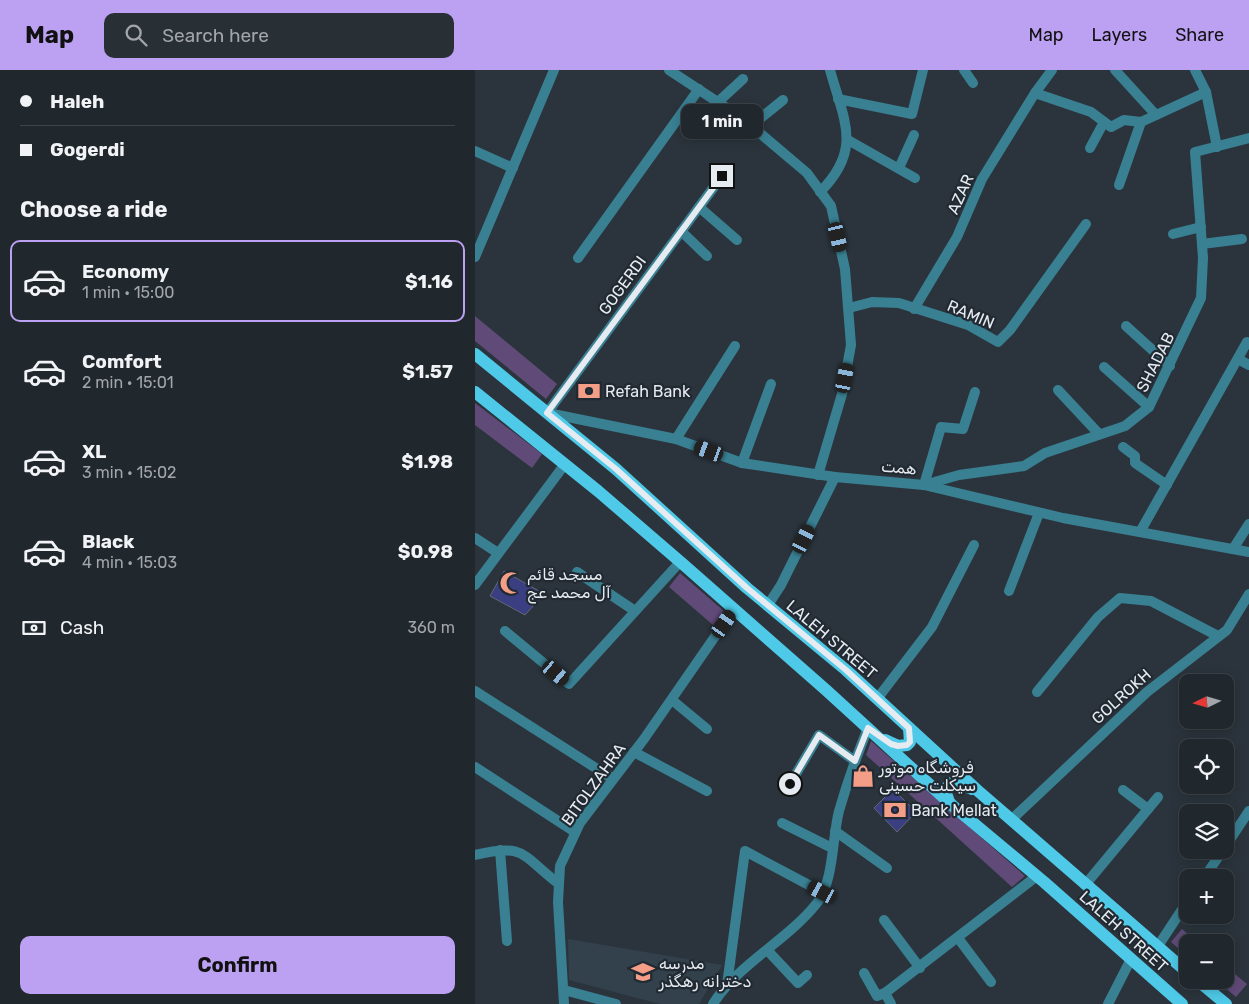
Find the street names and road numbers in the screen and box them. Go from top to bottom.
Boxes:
street label: AZAR [943,171,978,217]
street label: GOGERDI [595,252,650,318]
street label: RAMIN [944,296,997,333]
street label: SHADAB [1132,329,1179,395]
street label: همت [880,456,918,479]
street label: LALEH STREET [783,596,881,683]
street label: GOLROKH [1088,665,1155,728]
street label: BITOLZAHRA [557,739,630,829]
street label: LALEH STREET [1076,887,1172,976]

